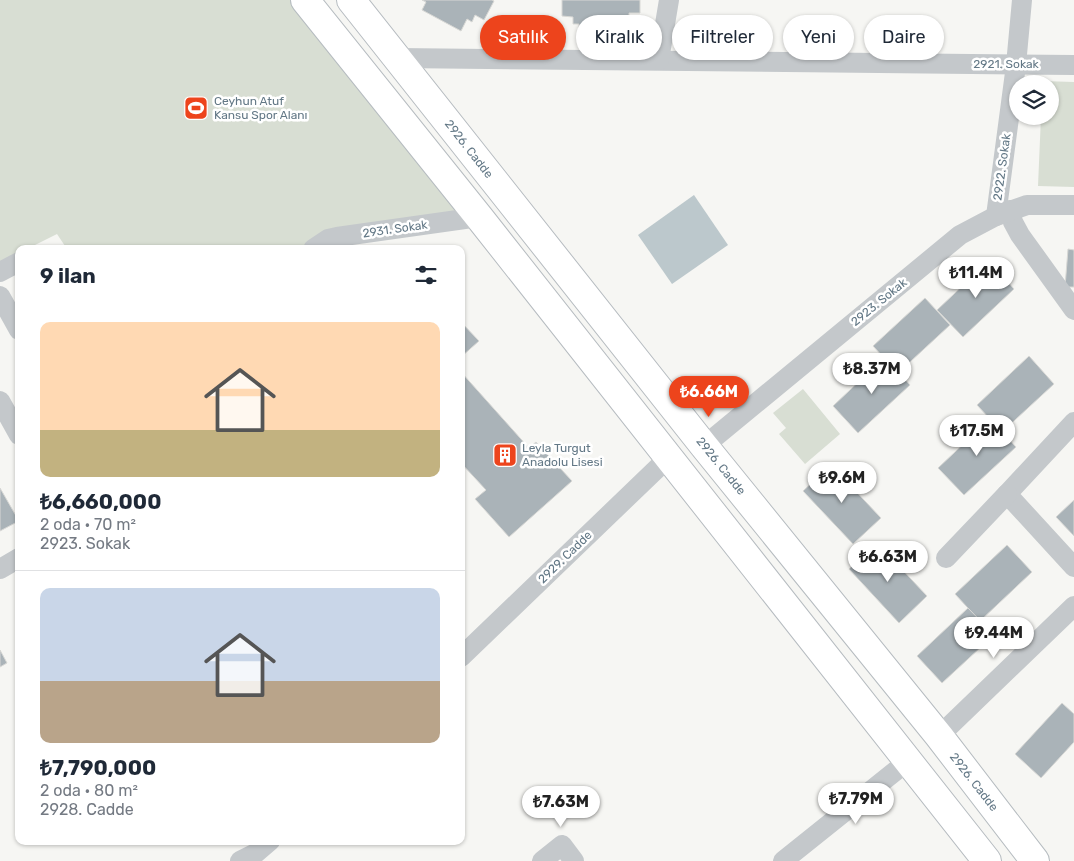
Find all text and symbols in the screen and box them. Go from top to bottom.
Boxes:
chip: Satılık [480,15,566,60]
chip: Kiralık [576,15,662,60]
chip: Filtreler [672,15,773,60]
chip: Yeni [783,15,854,60]
chip: Daire [864,15,944,60]
street label: 2921. Sokak [973,57,1040,71]
map controls [1009,75,1059,125]
button: layers [1009,75,1059,125]
place label: Ceyhun Atuf Kansu Spor Alanı [214,94,308,122]
sports icon: Ceyhun Atuf Kansu Spor Alanı [183,95,209,121]
street label: 2926. Cadde [442,117,496,181]
street label: 2922. Sokak [990,132,1014,201]
street label: 2931. Sokak [362,217,429,240]
pin: ₺11.4M [935,256,1017,299]
icon: filters [412,261,440,289]
text: 9 ilan [40,263,96,288]
text: ₺11.4M [949,263,1003,282]
street label: 2923. Sokak [848,275,910,329]
pin: ₺8.37M [831,352,913,395]
icon: home [195,355,285,445]
text: ₺8.37M [843,359,901,378]
pin: ₺6.66M [668,376,750,418]
text: ₺6.66M [680,382,738,401]
pin: ₺17.5M [936,414,1018,457]
text: ₺17.5M [950,421,1004,440]
street label: 2926. Cadde [694,434,749,498]
place label: Leyla Turgut Anadolu Lisesi [522,441,603,469]
building icon: Leyla Turgut Anadolu Lisesi [492,442,518,468]
pin: ₺9.6M [807,462,877,504]
text: ₺9.6M [819,468,865,487]
text: ₺6,660,000 [40,489,161,514]
text: 2 oda · 70 m² [40,515,136,534]
street label: 2929. Cadde [535,528,595,586]
text: 2923. Sokak [40,534,130,553]
pin: ₺6.63M [847,540,929,583]
text: ₺6.63M [859,547,917,566]
pin: ₺9.44M [953,616,1035,659]
icon: home [195,620,285,710]
text: ₺9.44M [965,623,1023,642]
street label: 2926. Cadde [947,750,1001,814]
text: ₺7,790,000 [40,755,156,780]
text: 2 oda · 80 m² [40,781,138,800]
pin: ₺7.79M [815,782,897,825]
pin: ₺7.63M [520,786,602,828]
text: ₺7.79M [829,789,883,808]
text: ₺7.63M [533,792,589,811]
text: 2928. Cadde [40,800,134,819]

